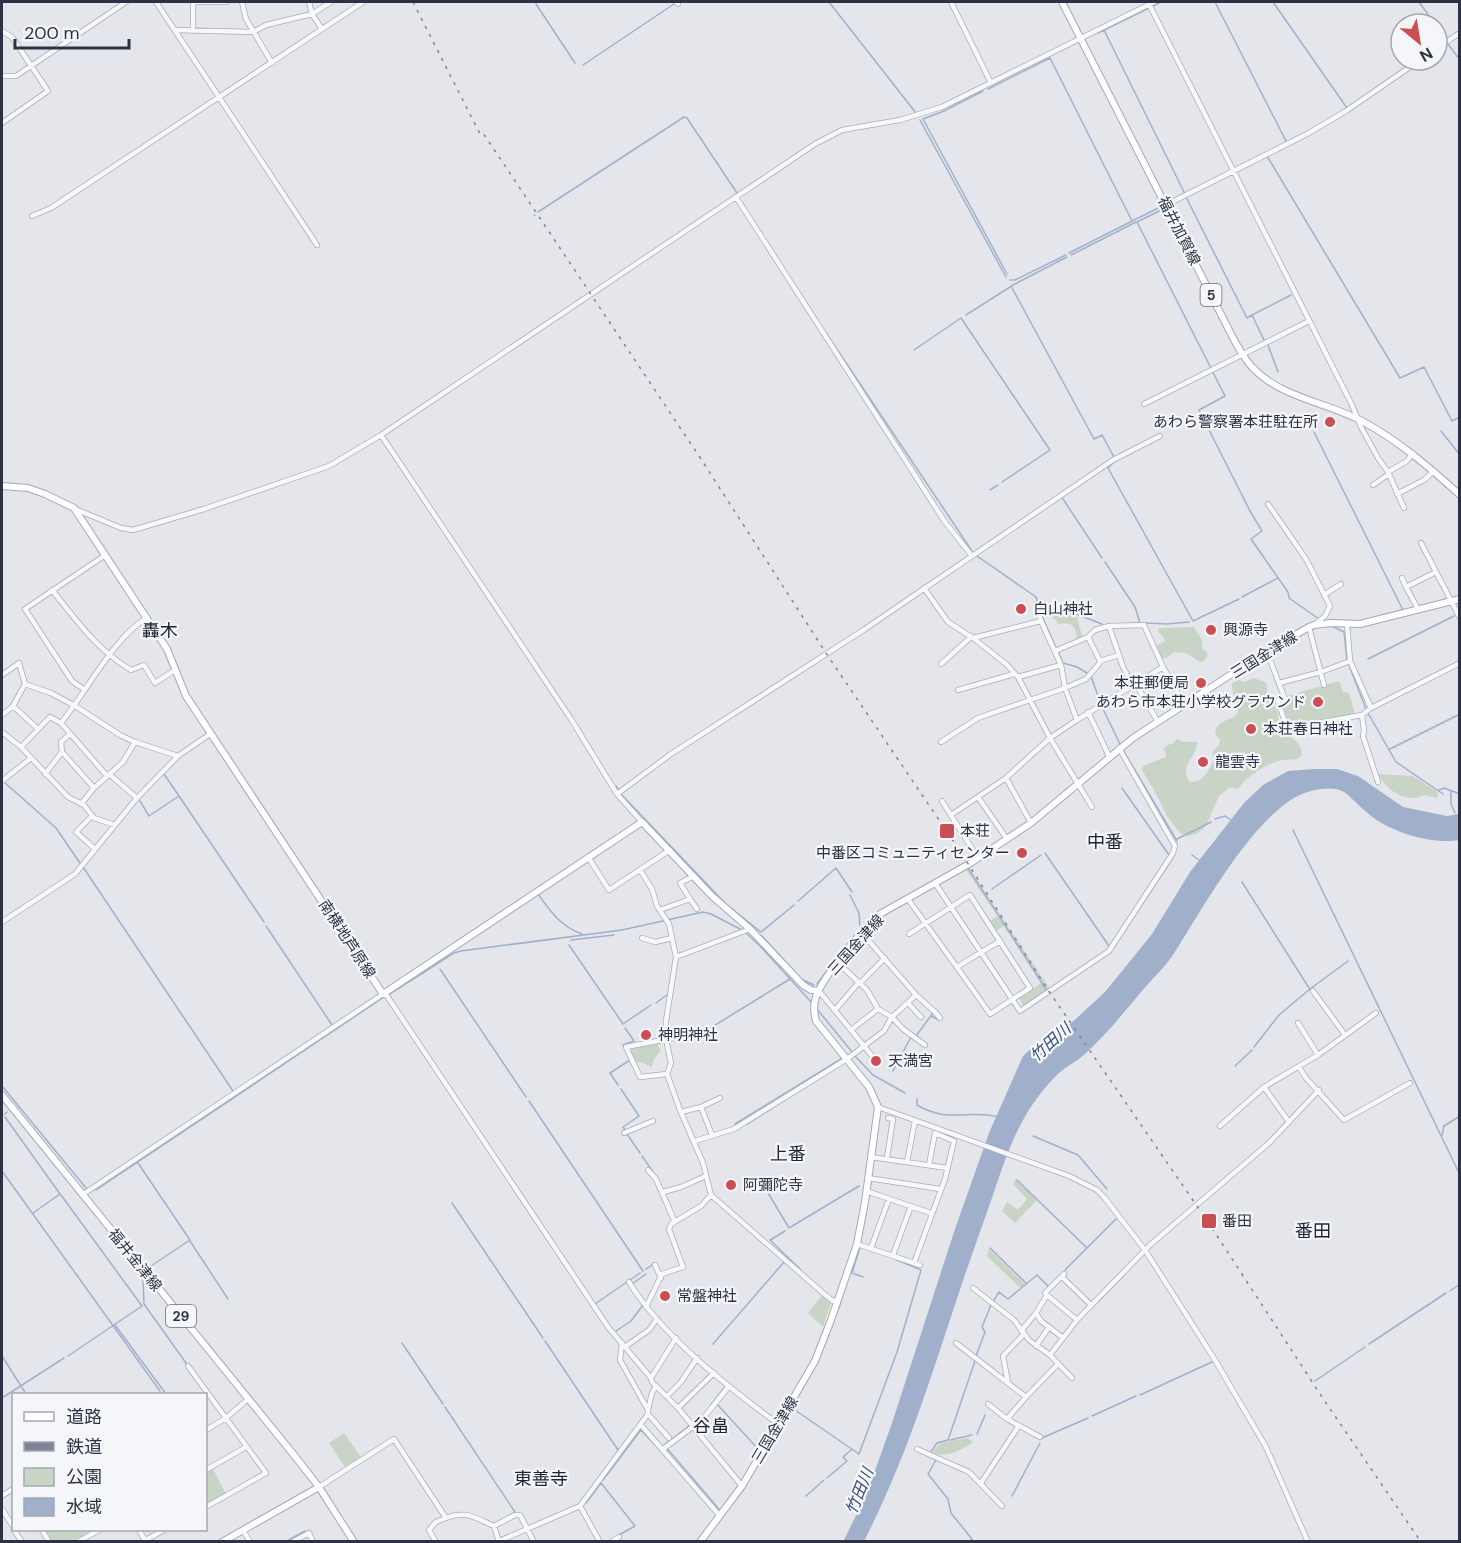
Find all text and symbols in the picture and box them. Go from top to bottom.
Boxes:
scale bar [15,12,129,50]
north arrow [1389,12,1449,72]
text: 200 m [24,21,80,45]
text: N [1416,43,1437,67]
street label: 福井加賀線 [1153,193,1205,269]
road number: 5 [1200,284,1222,306]
place label: あわら警察署本荘駐在所 [1153,412,1318,432]
marker: あわら警察署本荘駐在所 [1323,415,1337,429]
place label: 白山神社 [1033,599,1093,619]
marker: 白山神社 [1014,602,1028,616]
district label: 轟木 [142,619,178,643]
place label: 興源寺 [1223,620,1268,640]
marker: 興源寺 [1204,623,1218,637]
street label: 三国金津線 [1227,627,1301,683]
place label: 本荘郵便局 [1114,673,1189,693]
marker: 本荘郵便局 [1194,676,1208,690]
place label: あわら市本荘小学校グラウンド [1096,692,1306,712]
marker: あわら市本荘小学校グラウンド [1311,695,1325,709]
place label: 本荘春日神社 [1263,719,1353,739]
marker: 本荘春日神社 [1244,722,1258,736]
place label: 龍雲寺 [1215,752,1260,772]
marker: 龍雲寺 [1196,755,1210,769]
place label: 本荘 [960,821,990,841]
marker: 本荘 [938,822,956,840]
district label: 中番 [1087,830,1123,854]
place label: 中番区コミュニティセンター [816,843,1010,863]
marker: 中番区コミュニティセンター [1015,846,1029,860]
street label: 南横地芦原線 [314,896,380,982]
street label: 三国金津線 [823,910,889,980]
water label: 竹田川 [1025,1017,1077,1066]
place label: 神明神社 [658,1025,718,1045]
marker: 神明神社 [639,1028,653,1042]
place label: 天満宮 [888,1051,933,1071]
marker: 天満宮 [869,1054,883,1068]
district label: 上番 [770,1142,806,1166]
place label: 阿彌陀寺 [743,1175,803,1195]
marker: 阿彌陀寺 [724,1178,738,1192]
place label: 番田 [1222,1211,1252,1231]
marker: 番田 [1200,1212,1218,1230]
district label: 番田 [1295,1219,1331,1243]
street label: 福井金津線 [104,1225,166,1295]
place label: 常盤神社 [677,1286,737,1306]
marker: 常盤神社 [658,1289,672,1303]
road number: 29 [166,1305,196,1327]
legend [12,1393,207,1531]
street label: 三国金津線 [747,1393,803,1467]
text: 道路 [66,1405,102,1429]
district label: 谷畠 [693,1414,729,1438]
text: 鉄道 [66,1435,102,1459]
water label: 竹田川 [841,1463,879,1517]
text: 公園 [66,1465,102,1489]
district label: 東善寺 [514,1467,568,1491]
text: 水域 [66,1495,102,1519]

